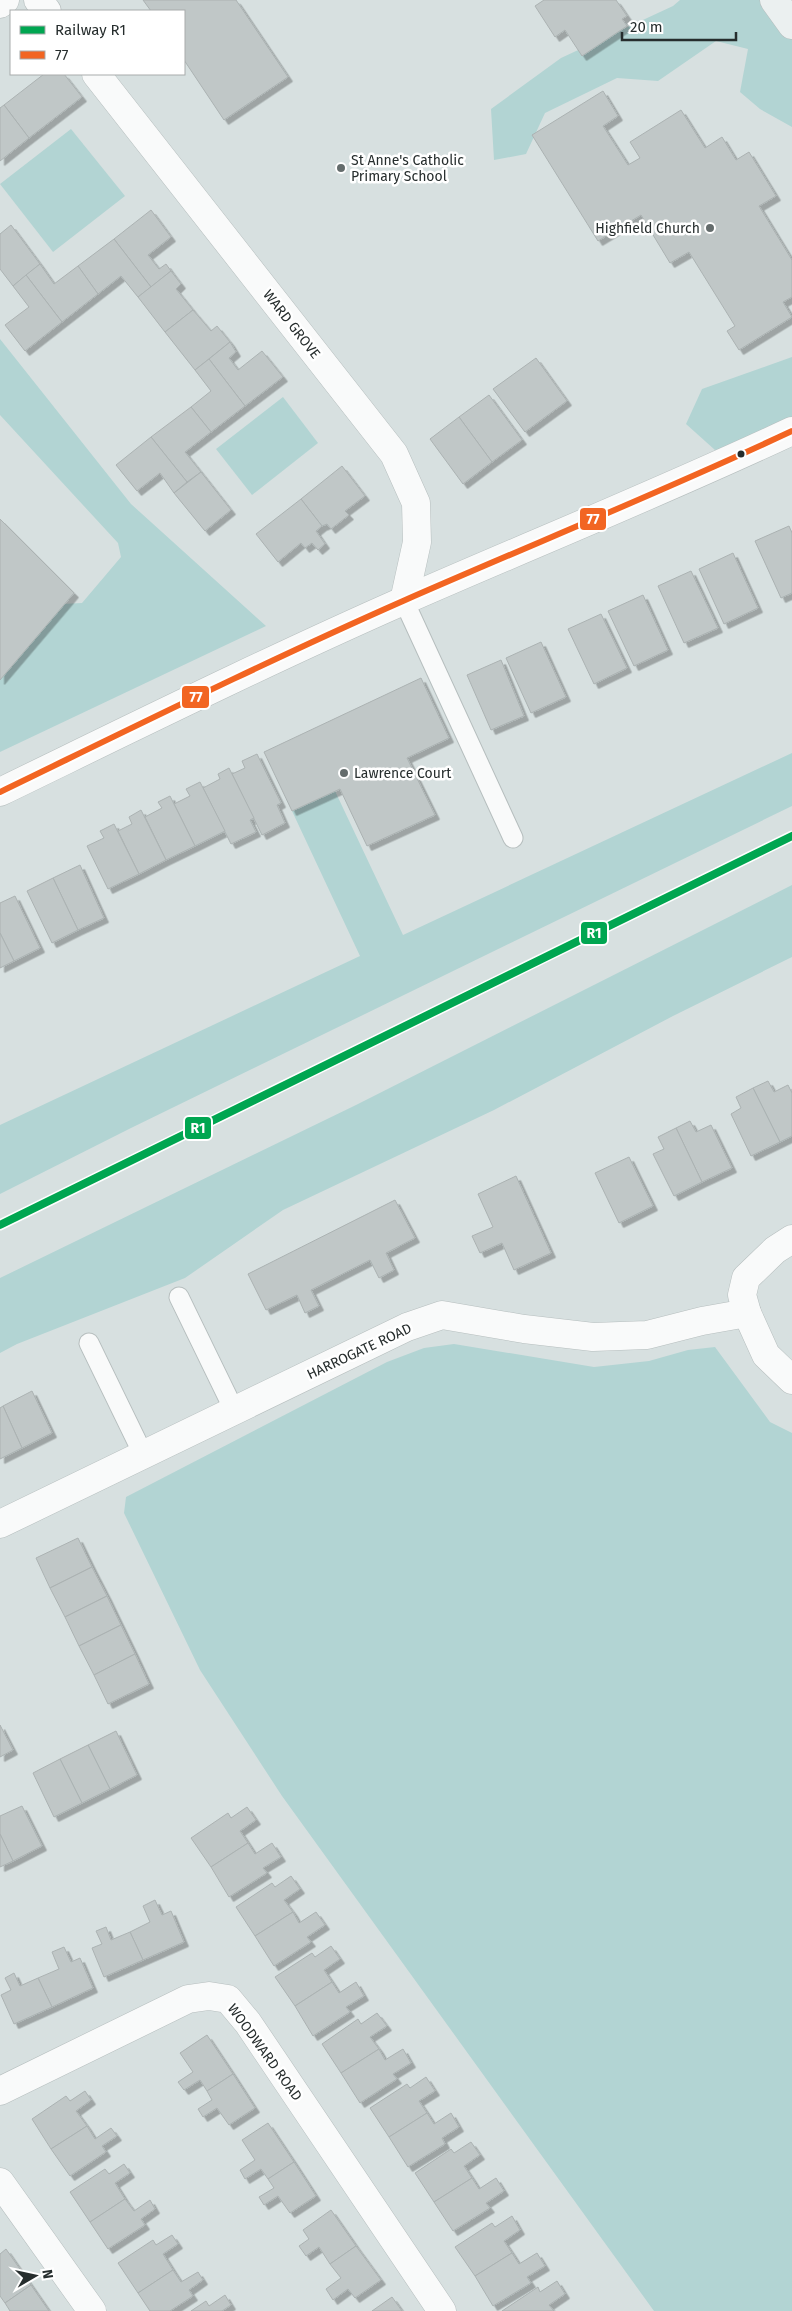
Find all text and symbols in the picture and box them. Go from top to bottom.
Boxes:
legend [10,10,185,75]
scale bar [622,10,736,42]
text: 20 m [630,18,663,36]
text: Railway R1 [55,21,126,39]
text: 77 [55,46,69,64]
place label: St Anne's Catholic Primary School [351,152,464,185]
marker: St Anne's Catholic Primary School [335,162,347,174]
place label: Highfield Church [595,220,700,237]
marker: Highfield Church [704,222,716,234]
street label: WARD GROVE [259,286,324,362]
unlabelled marker [736,449,746,459]
line badge: 77 [579,507,607,531]
text: 77 [586,511,600,528]
line badge: 77 [181,685,210,709]
text: 77 [189,689,203,706]
place label: Lawrence Court [354,765,452,782]
marker: Lawrence Court [338,767,350,779]
line badge: R1 [580,921,608,945]
text: R1 [587,925,601,942]
line badge: R1 [184,1116,212,1140]
text: R1 [191,1120,205,1137]
street label: HARROGATE ROAD [304,1320,414,1383]
street label: WOODWARD ROAD [224,2001,305,2104]
north arrow [10,2251,60,2301]
text: N [38,2268,56,2280]

